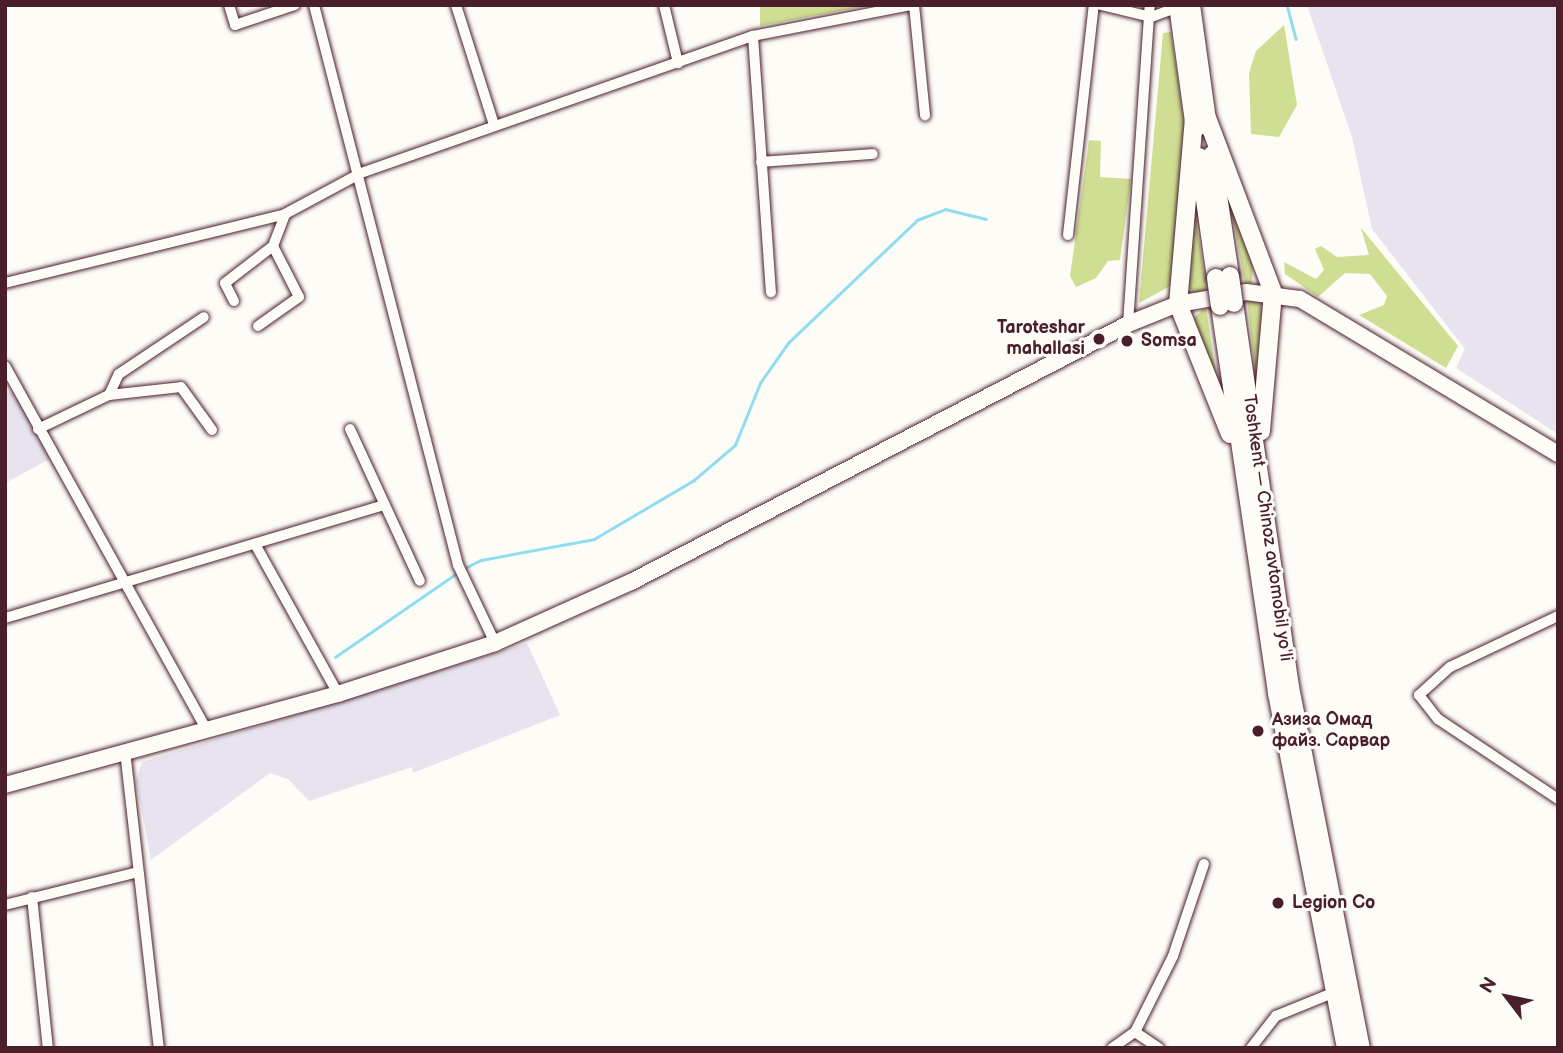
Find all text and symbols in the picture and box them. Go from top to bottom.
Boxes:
place label: Taroteshar mahallasi [997,318,1085,360]
place label: Somsa [1141,330,1197,352]
marker: Taroteshar mahallasi [1091,331,1107,347]
marker: Somsa [1119,333,1135,349]
street label: Toshkent — Chinoz avtomobil yoʻli [1237,392,1297,664]
place label: Азиза Омад файз. Сарвар [1272,710,1390,752]
marker: Азиза Омад файз. Сарвар [1250,723,1266,739]
place label: Legion Co [1292,892,1375,914]
marker: Legion Co [1270,895,1286,911]
north arrow [1472,962,1542,1032]
text: N [1475,973,1502,998]

